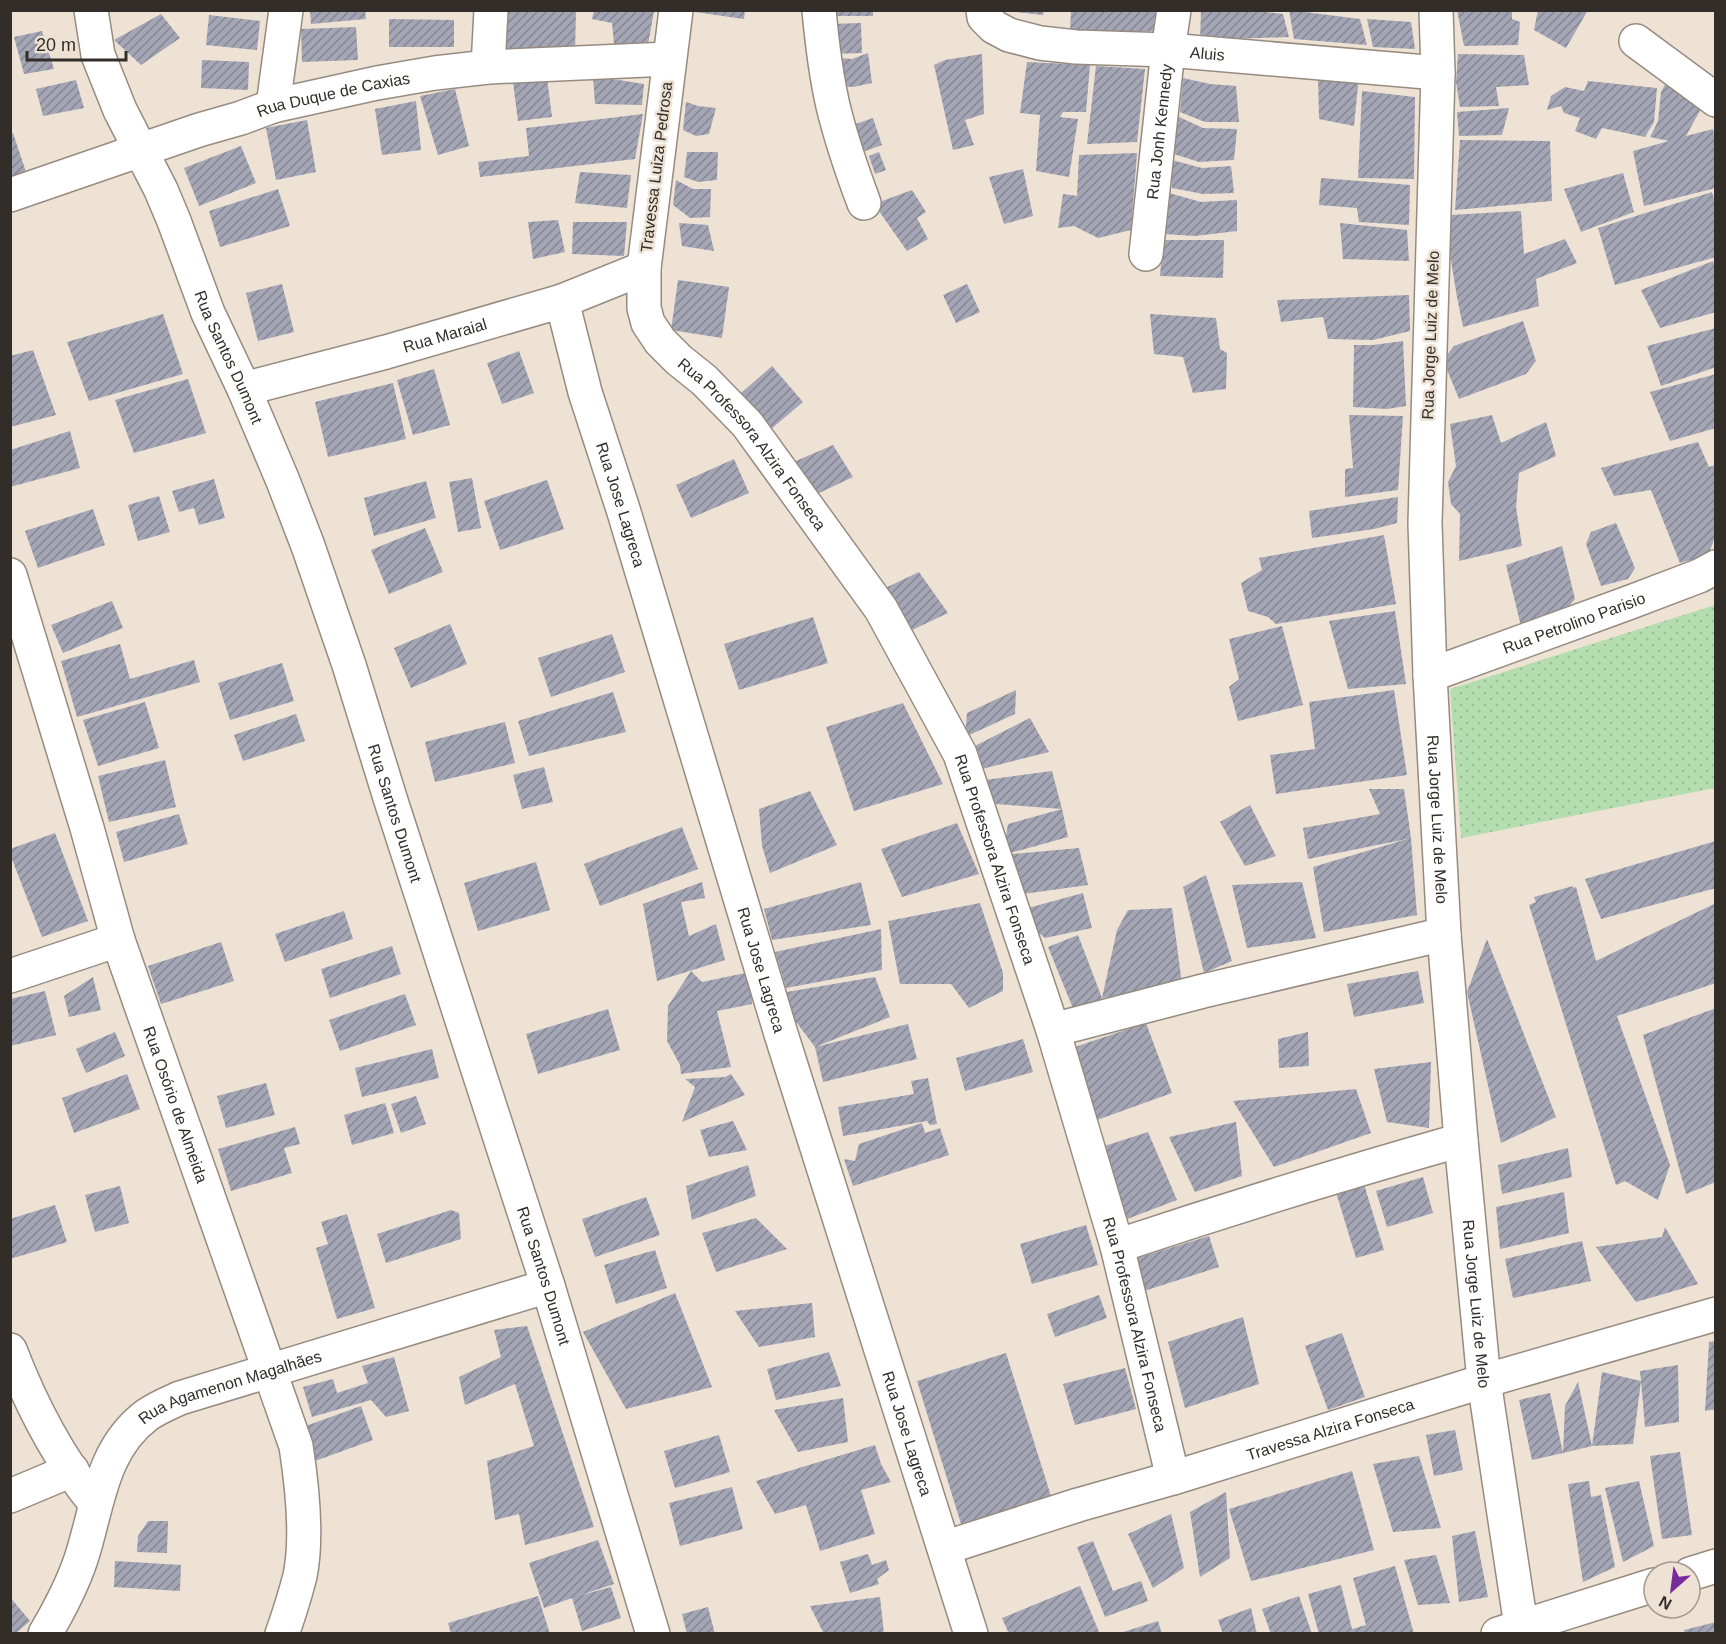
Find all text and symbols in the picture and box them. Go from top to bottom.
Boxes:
scale bar [27,24,126,62]
text: 20 m [36,35,76,55]
street label: Aluis [1189,44,1225,64]
street label: Rua Jonh Kennedy [1144,63,1175,200]
street label: Rua Duque de Caxias [254,69,411,120]
street label: Travessa Luiza Pedrosa [638,81,675,253]
street label: Rua Jorge Luiz de Melo [1419,250,1442,420]
street label: Rua Santos Dumont [191,288,266,427]
street label: Rua Maraial [401,315,489,356]
street label: Rua Professora Alzira Fonseca [675,355,829,534]
street label: Rua Jose Lagreca [593,440,648,569]
street label: Rua Petrolino Parisio [1500,589,1648,657]
street label: Rua Jorge Luiz de Melo [1424,735,1450,905]
street label: Rua Santos Dumont [365,742,425,885]
street label: Rua Professora Alzira Fonseca [952,752,1038,967]
street label: Rua Jose Lagreca [734,905,788,1035]
street label: Rua Osório de Almeida [140,1024,211,1185]
street label: Rua Santos Dumont [514,1204,573,1348]
street label: Rua Professora Alzira Fonseca [1100,1215,1170,1434]
street label: Rua Jorge Luiz de Melo [1460,1219,1493,1389]
street label: Rua Agamenon Magalhães [135,1347,324,1427]
street label: Rua Jose Lagreca [879,1369,935,1498]
street label: Travessa Alzira Fonseca [1244,1395,1416,1464]
north arrow [1642,1560,1702,1620]
text: N [1656,1593,1674,1613]

